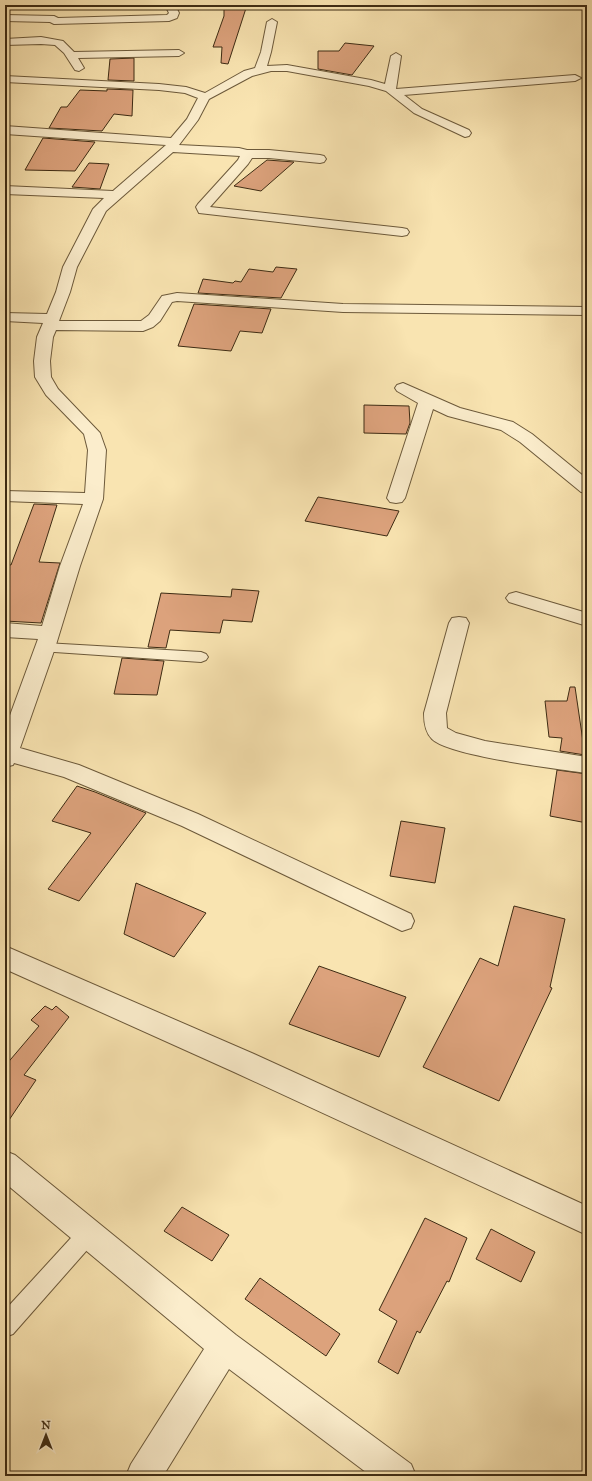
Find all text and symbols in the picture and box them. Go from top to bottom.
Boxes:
north arrow [26,1415,66,1455]
text: N [41,1419,51,1432]

